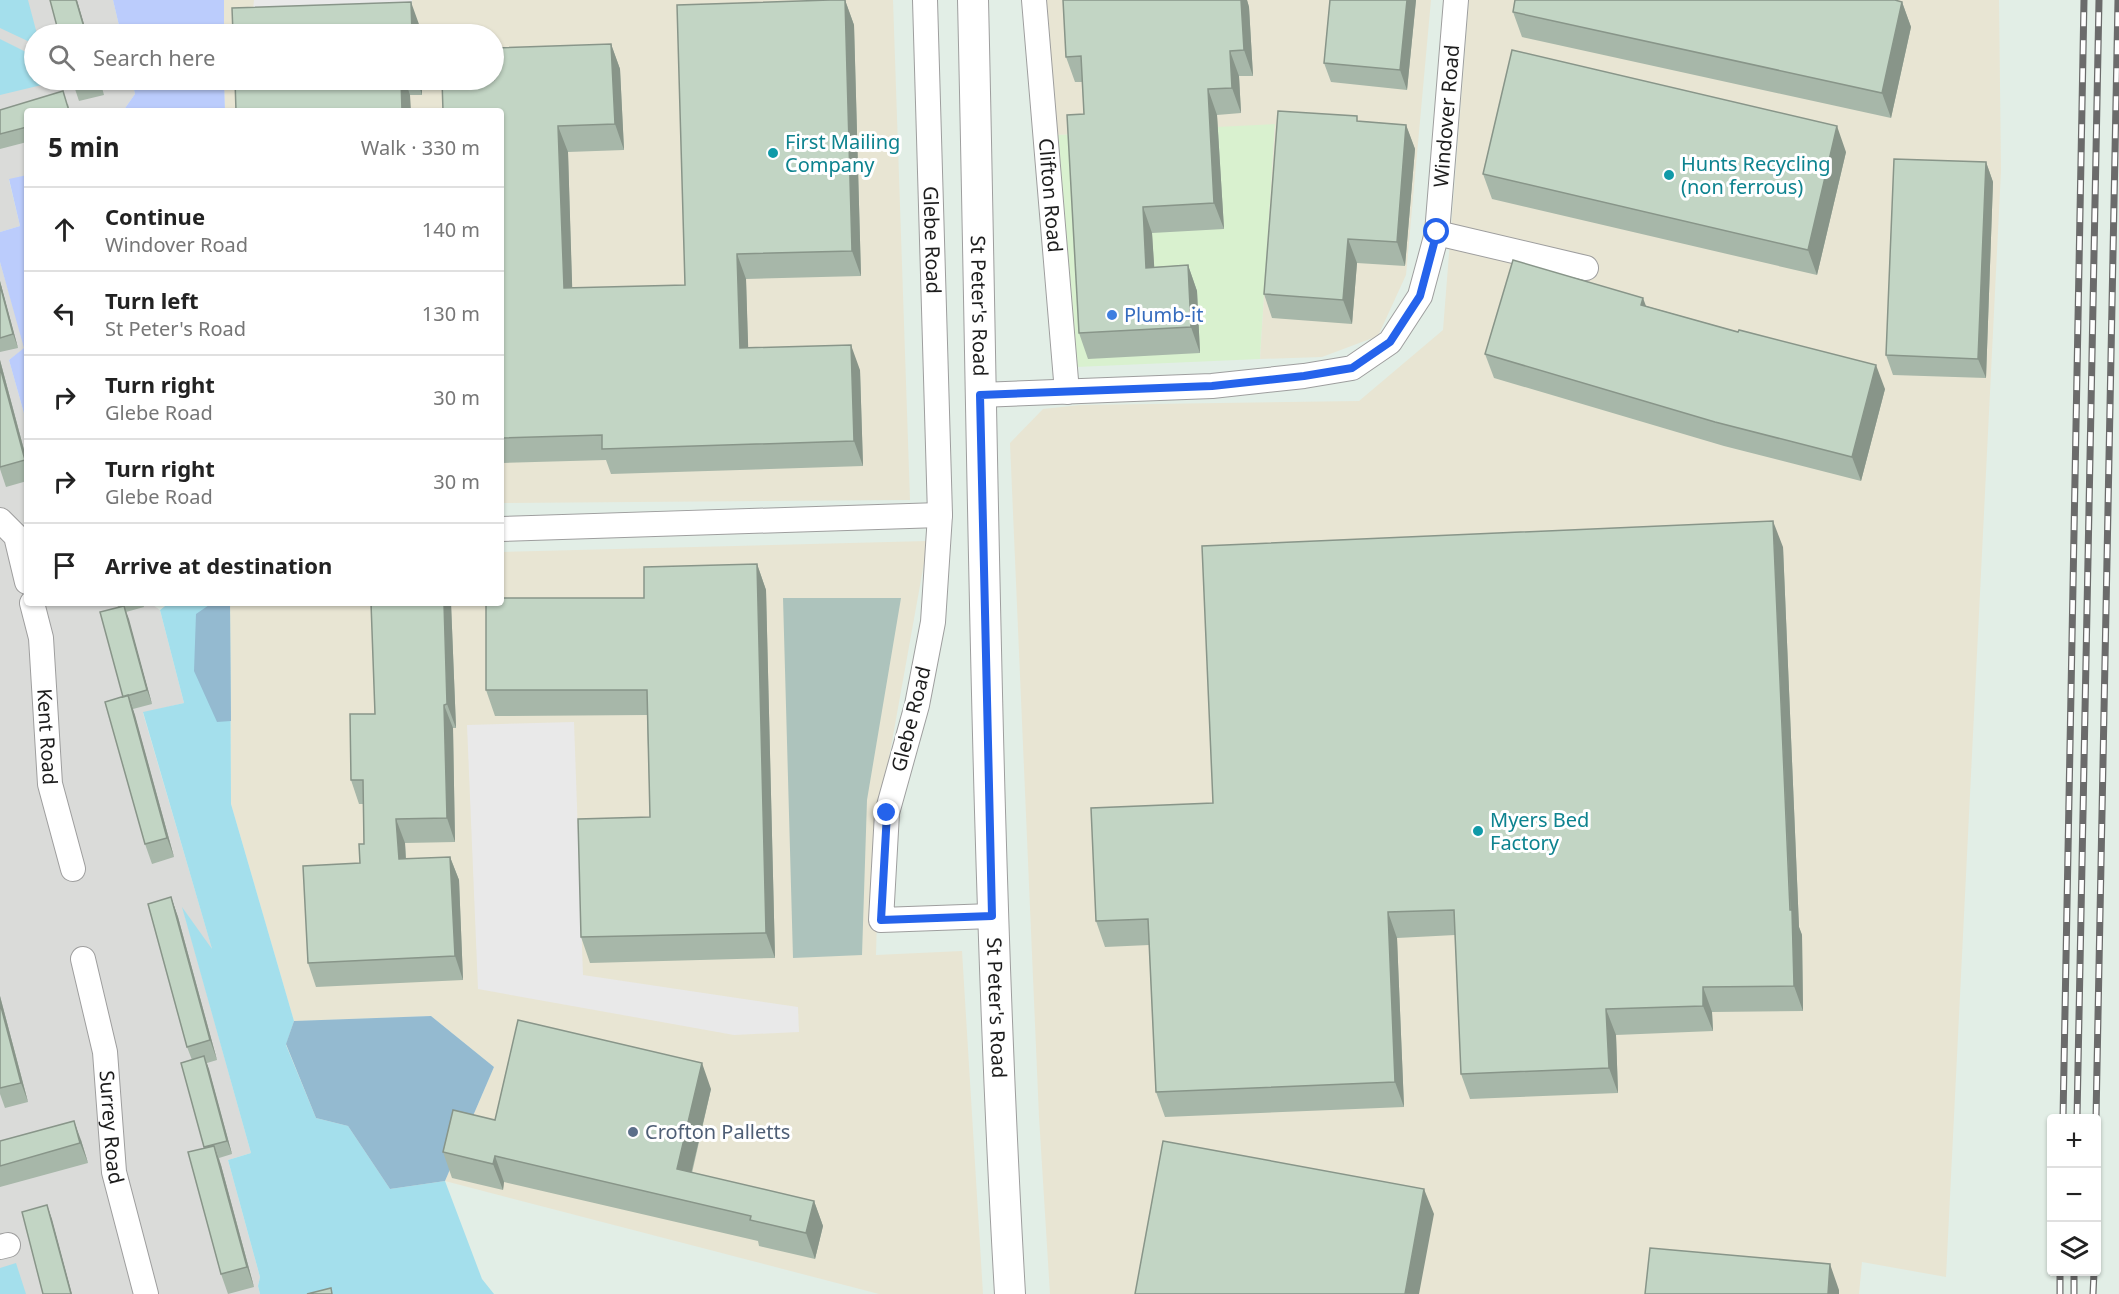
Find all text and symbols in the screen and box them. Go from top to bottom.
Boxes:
search box [24,24,504,90]
icon: search [45,41,78,74]
text: Search here [93,42,215,72]
street label: Windover Road [1427,43,1465,188]
place label: First Mailing Company [785,128,900,178]
text: 5 min [48,129,120,165]
text: Walk · 330 m [361,134,480,161]
street label: Clifton Road [1033,137,1069,254]
marker: First Mailing Company [766,146,780,160]
place label: Hunts Recycling (non ferrous) [1681,150,1831,200]
marker: Hunts Recycling (non ferrous) [1662,168,1676,182]
street label: Glebe Road [917,186,948,294]
text: Continue [105,201,205,231]
icon: ahead [48,213,81,246]
text: 140 m [422,216,480,243]
route start [1423,218,1449,244]
text: Windover Road [105,231,248,258]
street label: St Peter's Road [965,235,994,377]
text: Turn left [105,285,199,315]
icon: left [48,297,81,330]
text: 130 m [422,300,480,327]
place label: Plumb-it [1124,301,1203,328]
marker: Plumb-it [1105,308,1119,322]
text: St Peter's Road [105,315,246,342]
text: Turn right [105,369,215,399]
icon: right [48,381,81,414]
text: 30 m [433,384,480,411]
text: Glebe Road [105,399,213,426]
text: Turn right [105,453,215,483]
icon: right [48,465,81,498]
text: 30 m [433,468,480,495]
text: Glebe Road [105,483,213,510]
icon: arrive [48,549,81,582]
text: Arrive at destination [105,550,332,580]
street label: Glebe Road [884,663,937,774]
street label: Kent Road [31,688,64,786]
route end [873,799,899,825]
place label: Myers Bed Factory [1490,806,1589,856]
marker: Myers Bed Factory [1471,824,1485,838]
street label: St Peter's Road [981,937,1013,1079]
street label: Surrey Road [93,1069,131,1187]
map controls [2047,1114,2101,1276]
button: + [2047,1114,2101,1168]
place label: Crofton Palletts [645,1118,790,1145]
marker: Crofton Palletts [626,1125,640,1139]
button: − [2047,1168,2101,1222]
button: layers [2047,1222,2101,1276]

